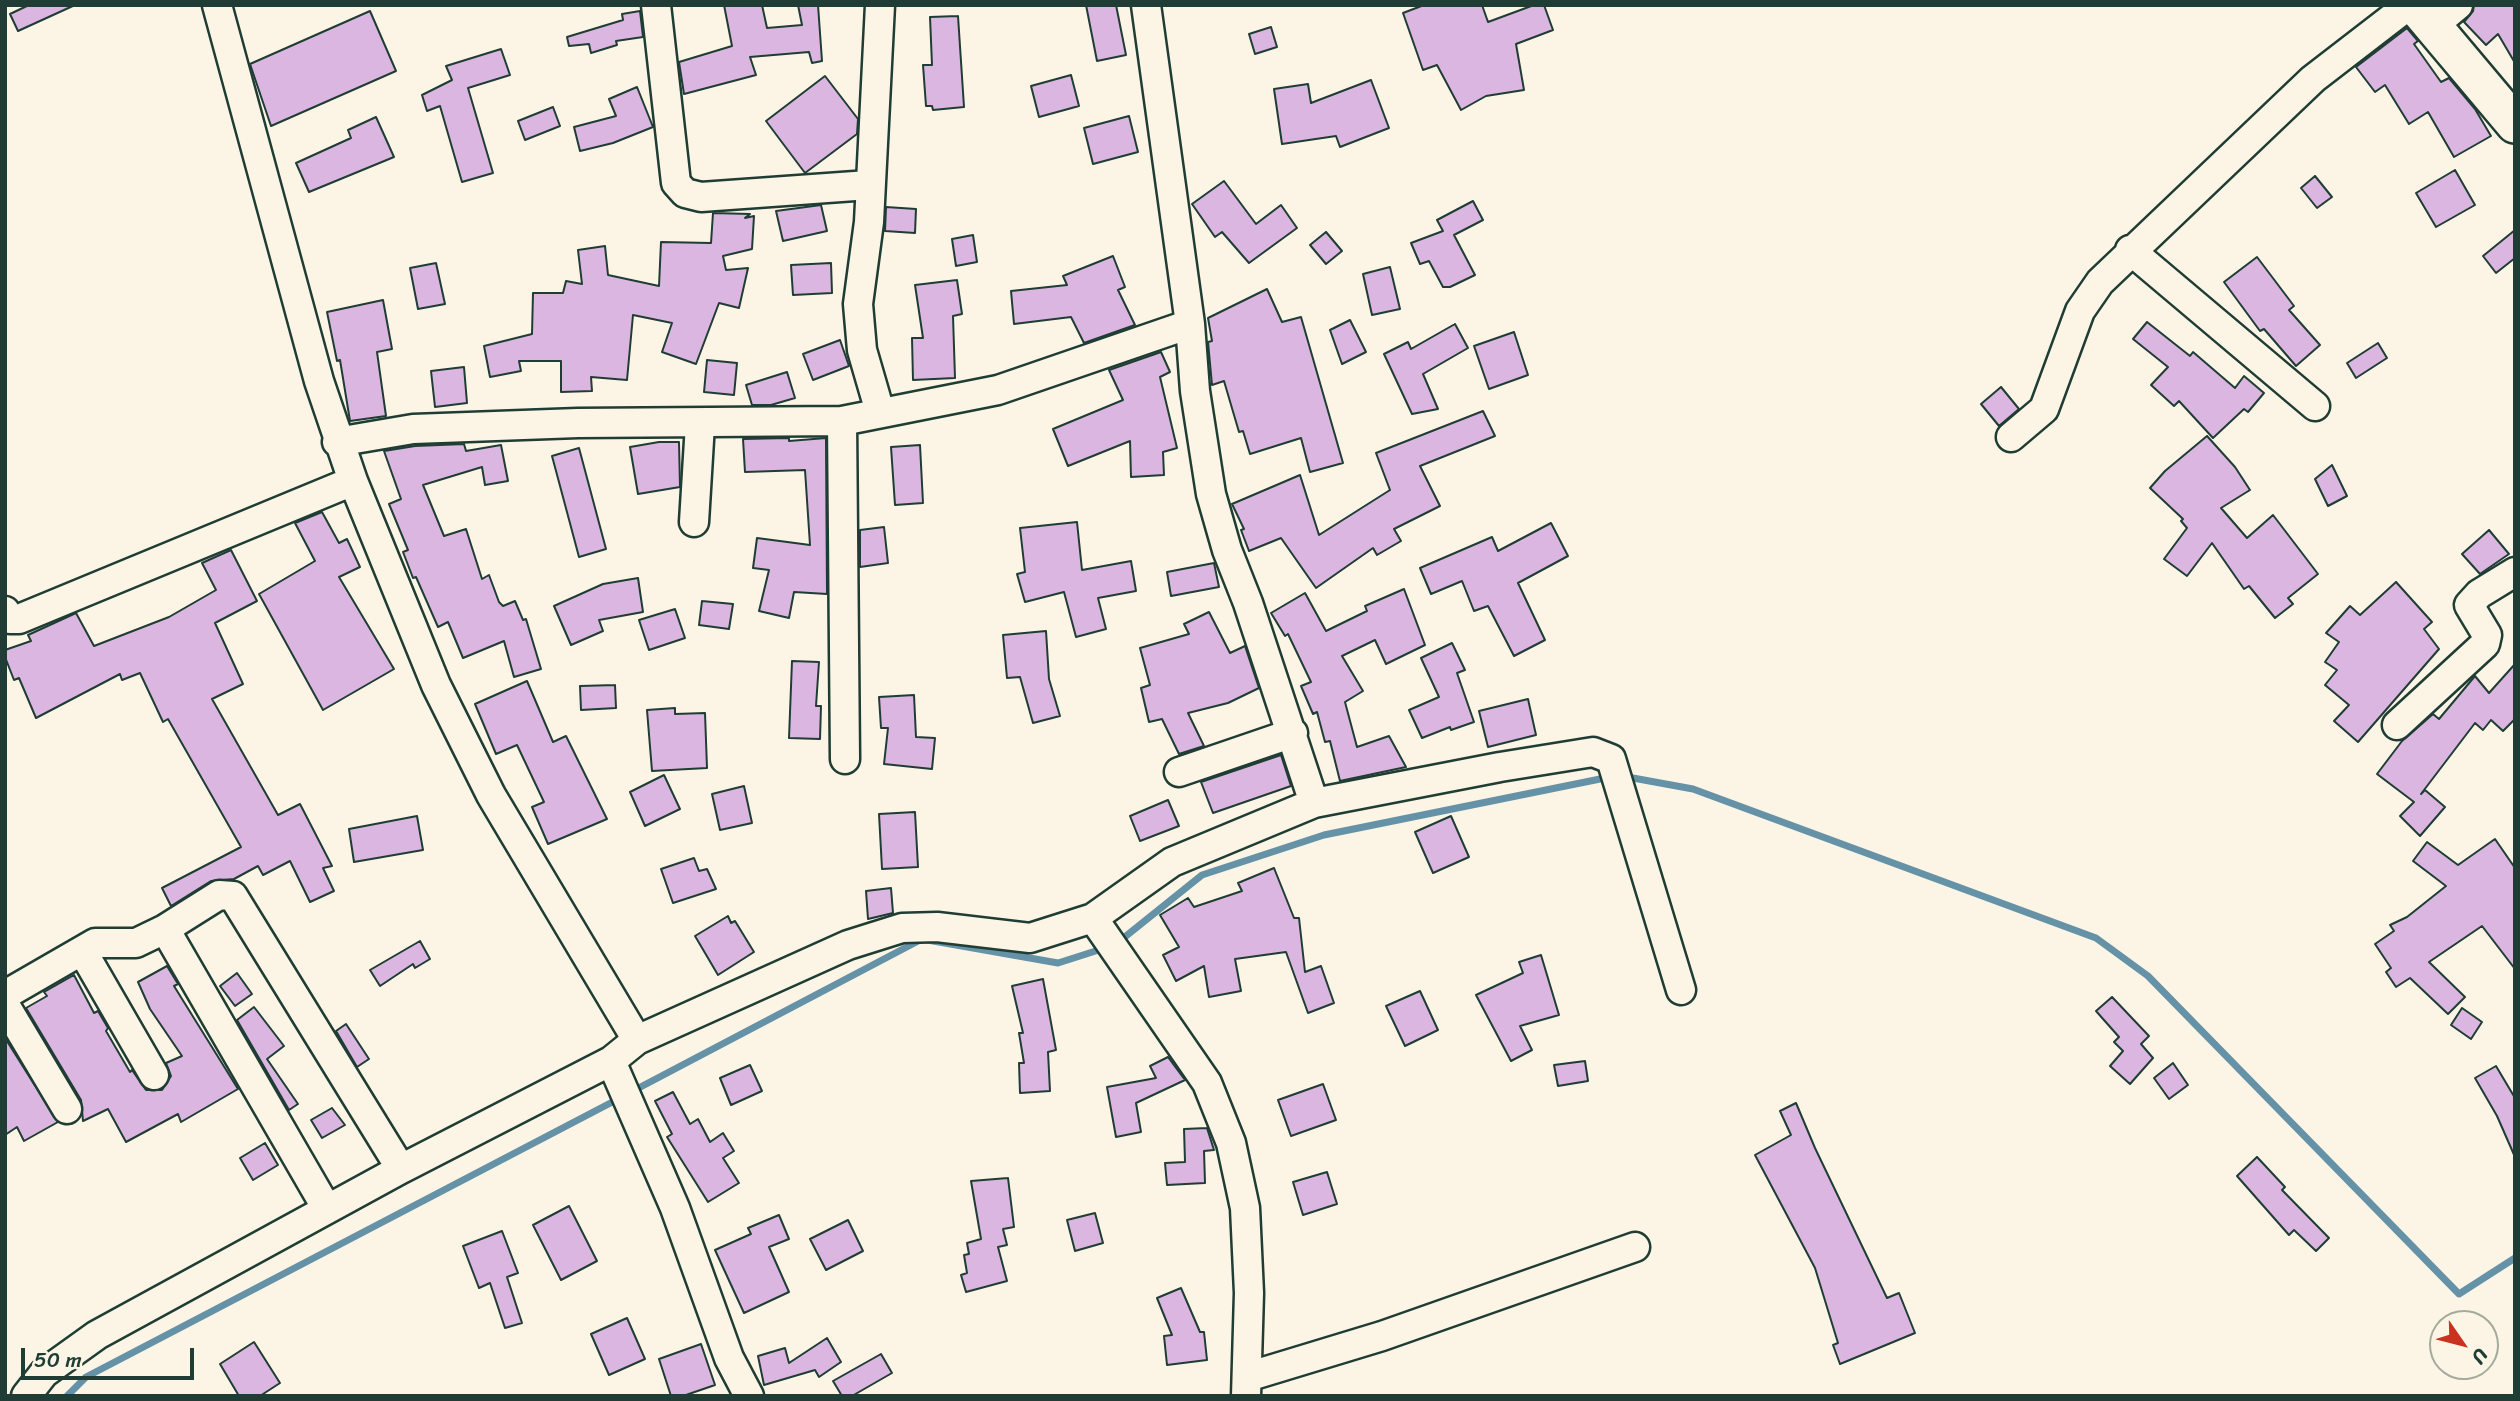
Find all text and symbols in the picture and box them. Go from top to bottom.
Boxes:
north arrow [2429,1310,2499,1380]
scale bar [24,1334,198,1378]
text: 50 m [34,1341,82,1379]
text: U [2463,1342,2497,1371]

